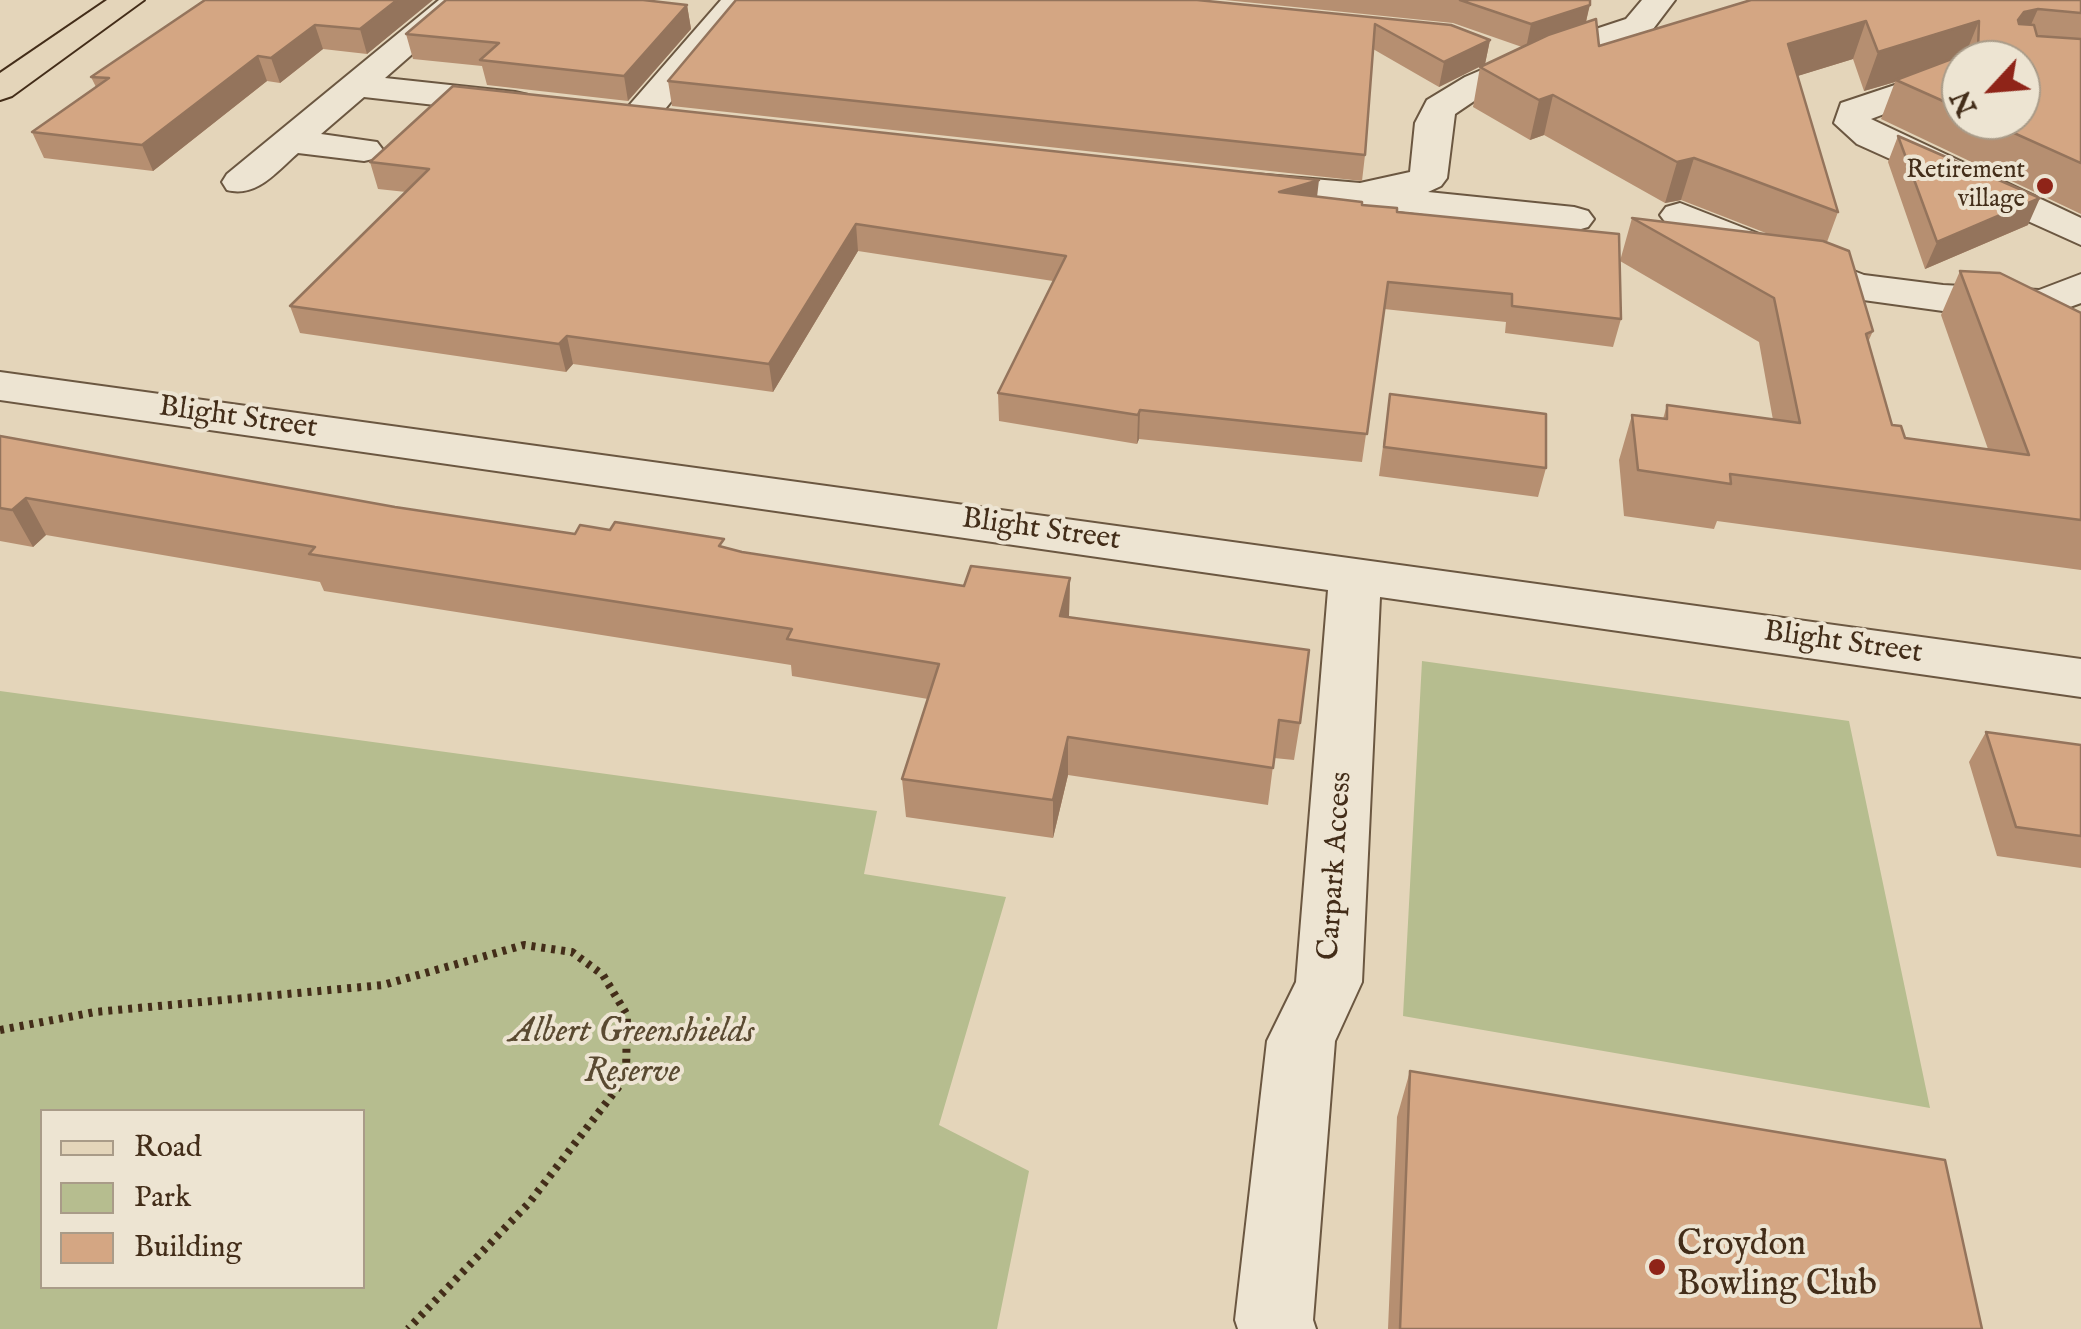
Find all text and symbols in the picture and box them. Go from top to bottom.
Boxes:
north arrow [1941,40,2041,140]
text: N [1944,84,1986,121]
place label: Retirement village [1906,157,2025,216]
marker: Retirement village [2034,175,2056,197]
street label: Blight Street [156,390,320,448]
street label: Blight Street [959,502,1123,560]
street label: Blight Street [1761,615,1925,673]
street label: Carpark Access [1312,770,1362,962]
park label: Albert Greenshields Reserve [510,1013,754,1095]
legend [40,1109,365,1289]
text: Road [134,1129,202,1167]
text: Park [134,1179,191,1217]
place label: Croydon Bowling Club [1677,1226,1877,1308]
text: Building [134,1229,242,1267]
marker: Croydon Bowling Club [1646,1256,1668,1278]

